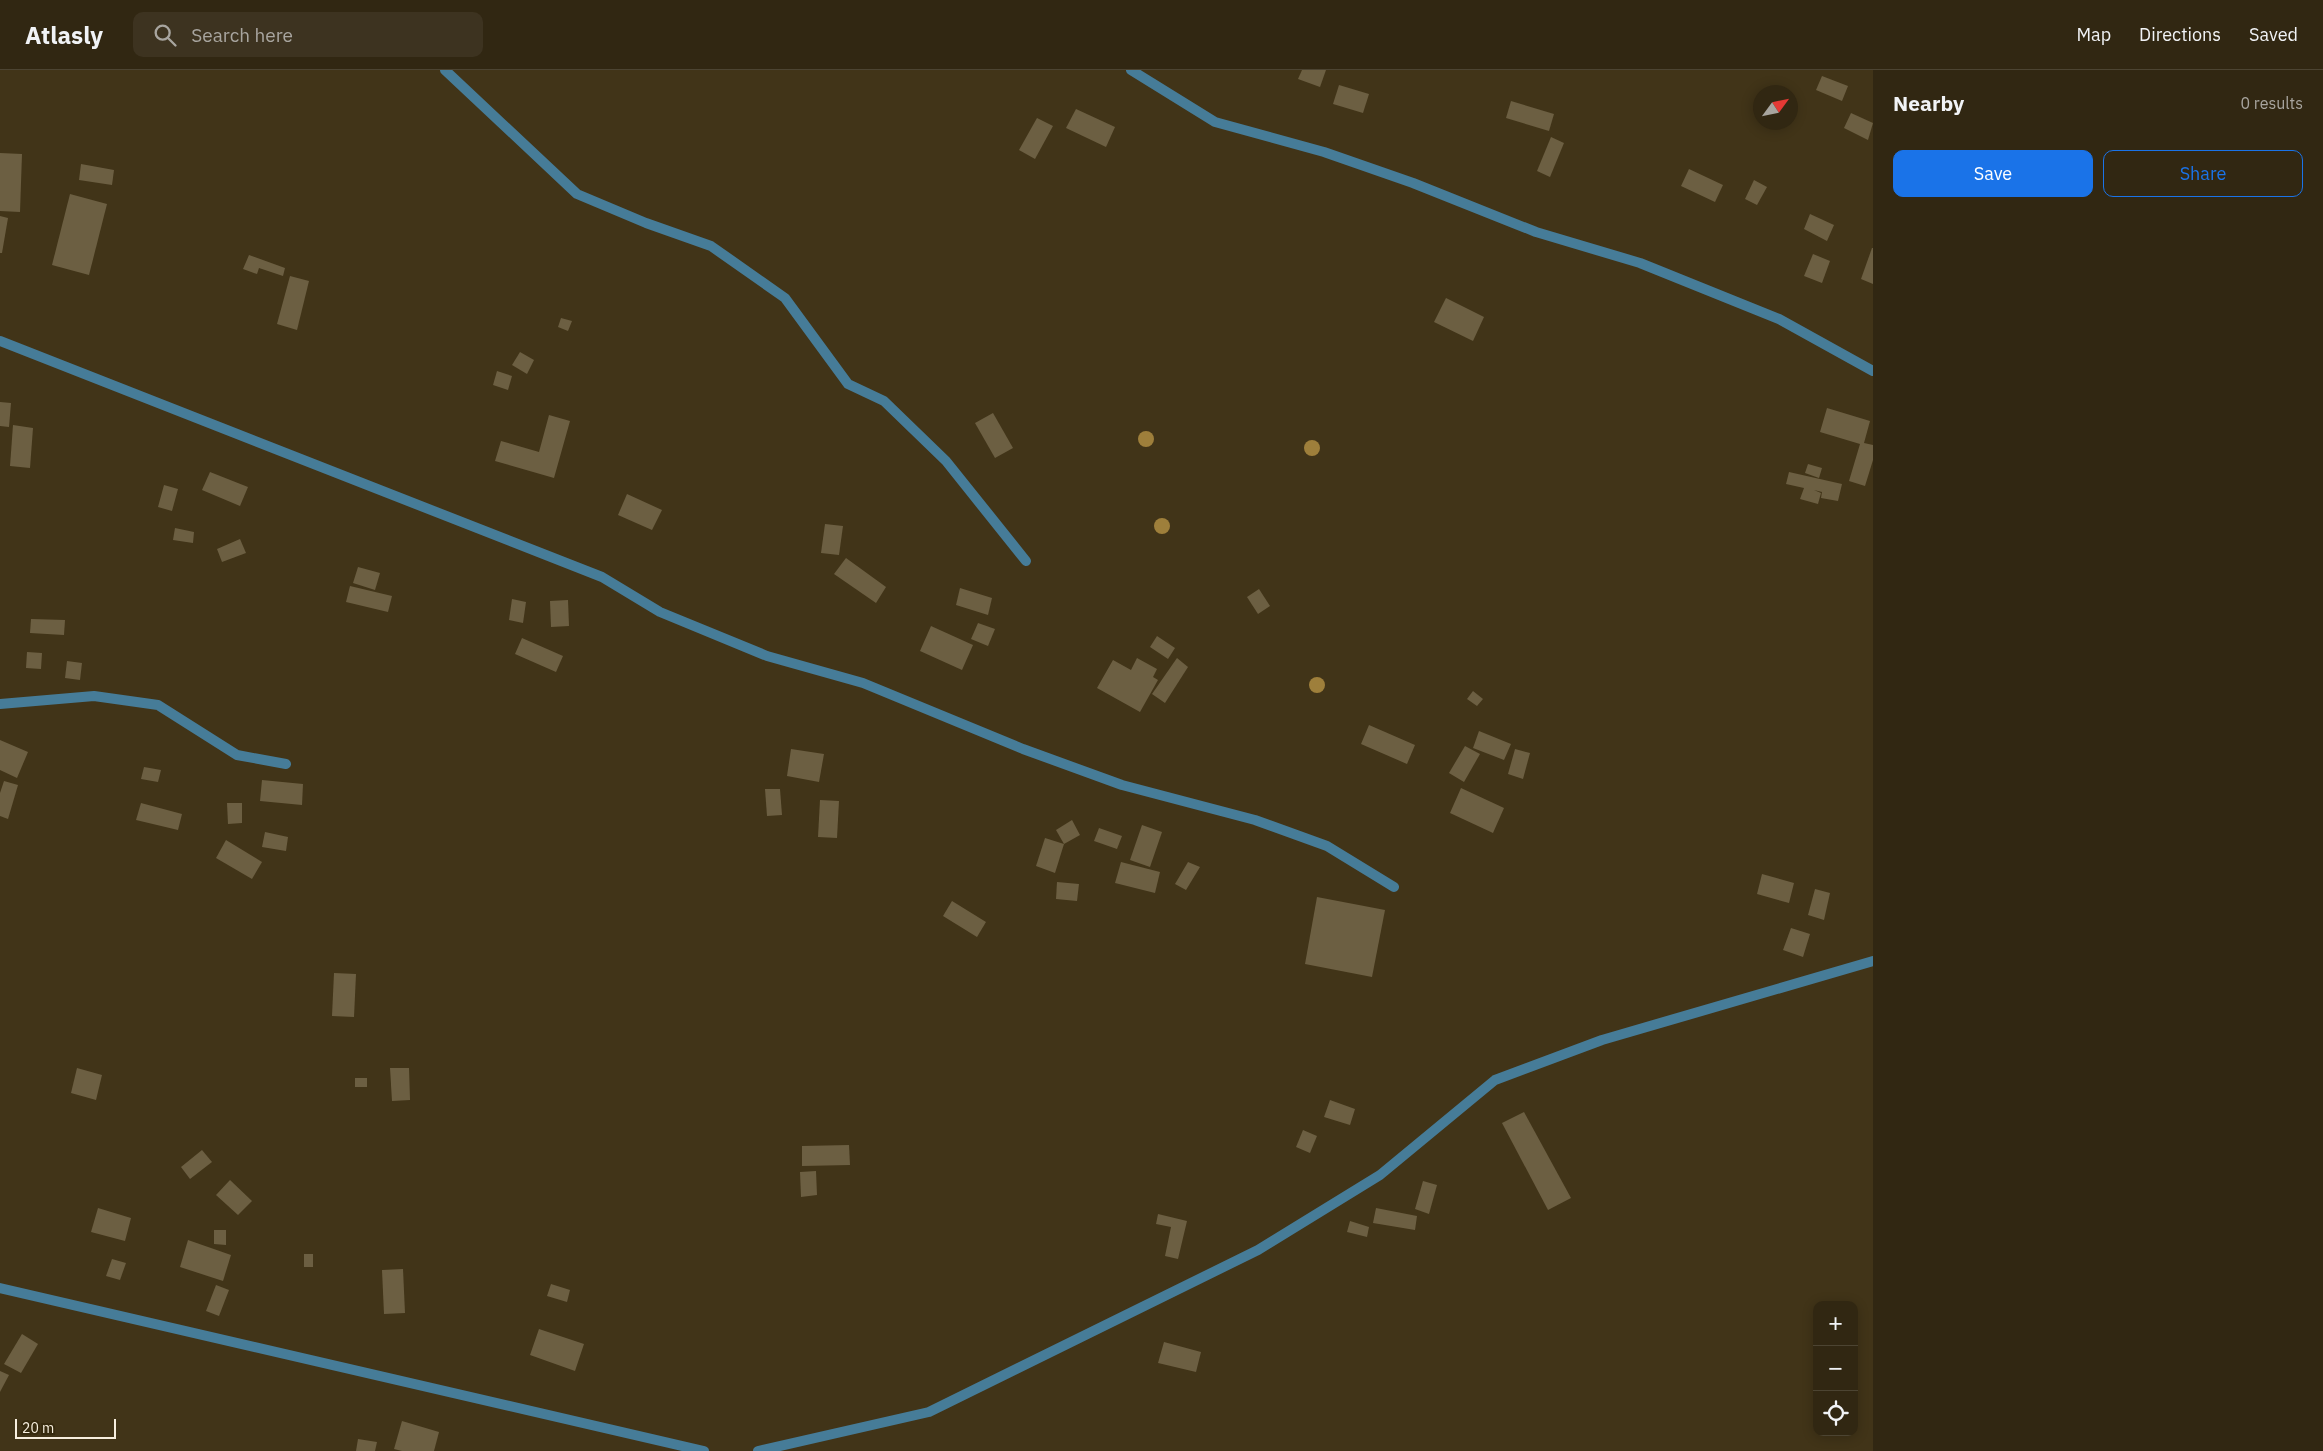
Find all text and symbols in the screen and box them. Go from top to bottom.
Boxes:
search box [133,12,483,57]
text: Atlasly [25,19,103,51]
icon: search [151,21,179,49]
text: Search here [191,23,293,47]
text: Map [2076,23,2111,46]
text: Directions [2139,23,2221,46]
text: Saved [2249,23,2298,46]
north arrow [1753,85,1798,130]
text: Nearby [1893,89,1964,117]
text: 0 results [2240,93,2303,113]
button: Save [1893,150,2093,197]
button: Share [2103,150,2303,197]
map controls [1813,1301,1858,1436]
button: + [1813,1301,1858,1346]
button: − [1813,1346,1858,1391]
button: locate [1813,1391,1858,1436]
scale bar [15,1416,116,1439]
text: 20 m [22,1419,54,1437]

